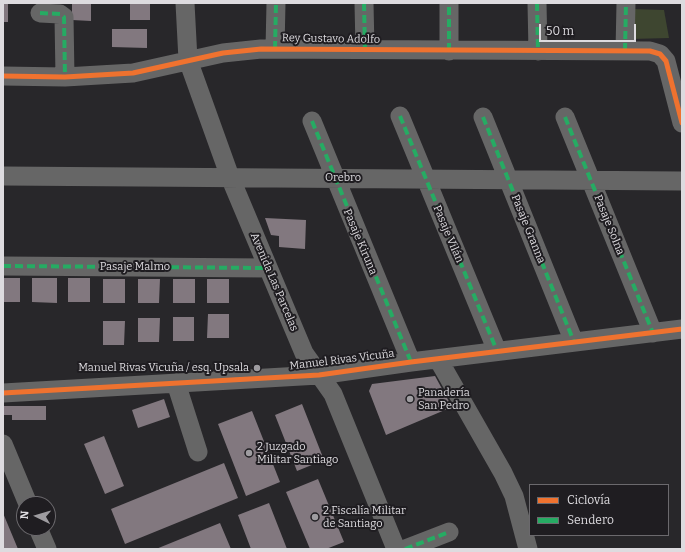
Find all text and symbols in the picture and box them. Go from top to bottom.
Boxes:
scale bar [541,16,638,42]
text: 50 m [546,24,574,38]
street label: Rey Gustavo Adolfo [282,32,380,46]
street label: Orebro [325,171,361,185]
street label: Pasaje Granna [508,193,548,265]
street label: Pasaje Solna [591,193,627,257]
street label: Pasaje Vilán [430,203,466,265]
street label: Pasaje Kiruna [340,207,380,277]
street label: Avenida Las Parcelas [247,231,301,333]
street label: Pasaje Malmo [100,260,170,274]
street label: Manuel Rivas Vicuña [289,347,395,373]
place label: Manuel Rivas Vicuña / esq. Upsala [78,361,249,375]
marker: Manuel Rivas Vicuña / esq. Upsala [252,363,262,373]
place label: Panadería San Pedro [418,386,470,412]
marker: Panadería San Pedro [405,394,415,404]
place label: 2 Juzgado Militar Santiago [257,440,338,466]
marker: 2 Juzgado Militar Santiago [244,448,254,458]
legend [529,484,669,536]
text: Ciclovía [567,493,610,507]
north arrow [16,496,56,536]
place label: 2 Fiscalía Militar de Santiago [323,504,406,530]
text: N [18,510,31,520]
marker: 2 Fiscalía Militar de Santiago [310,512,320,522]
text: Sendero [567,513,614,527]

